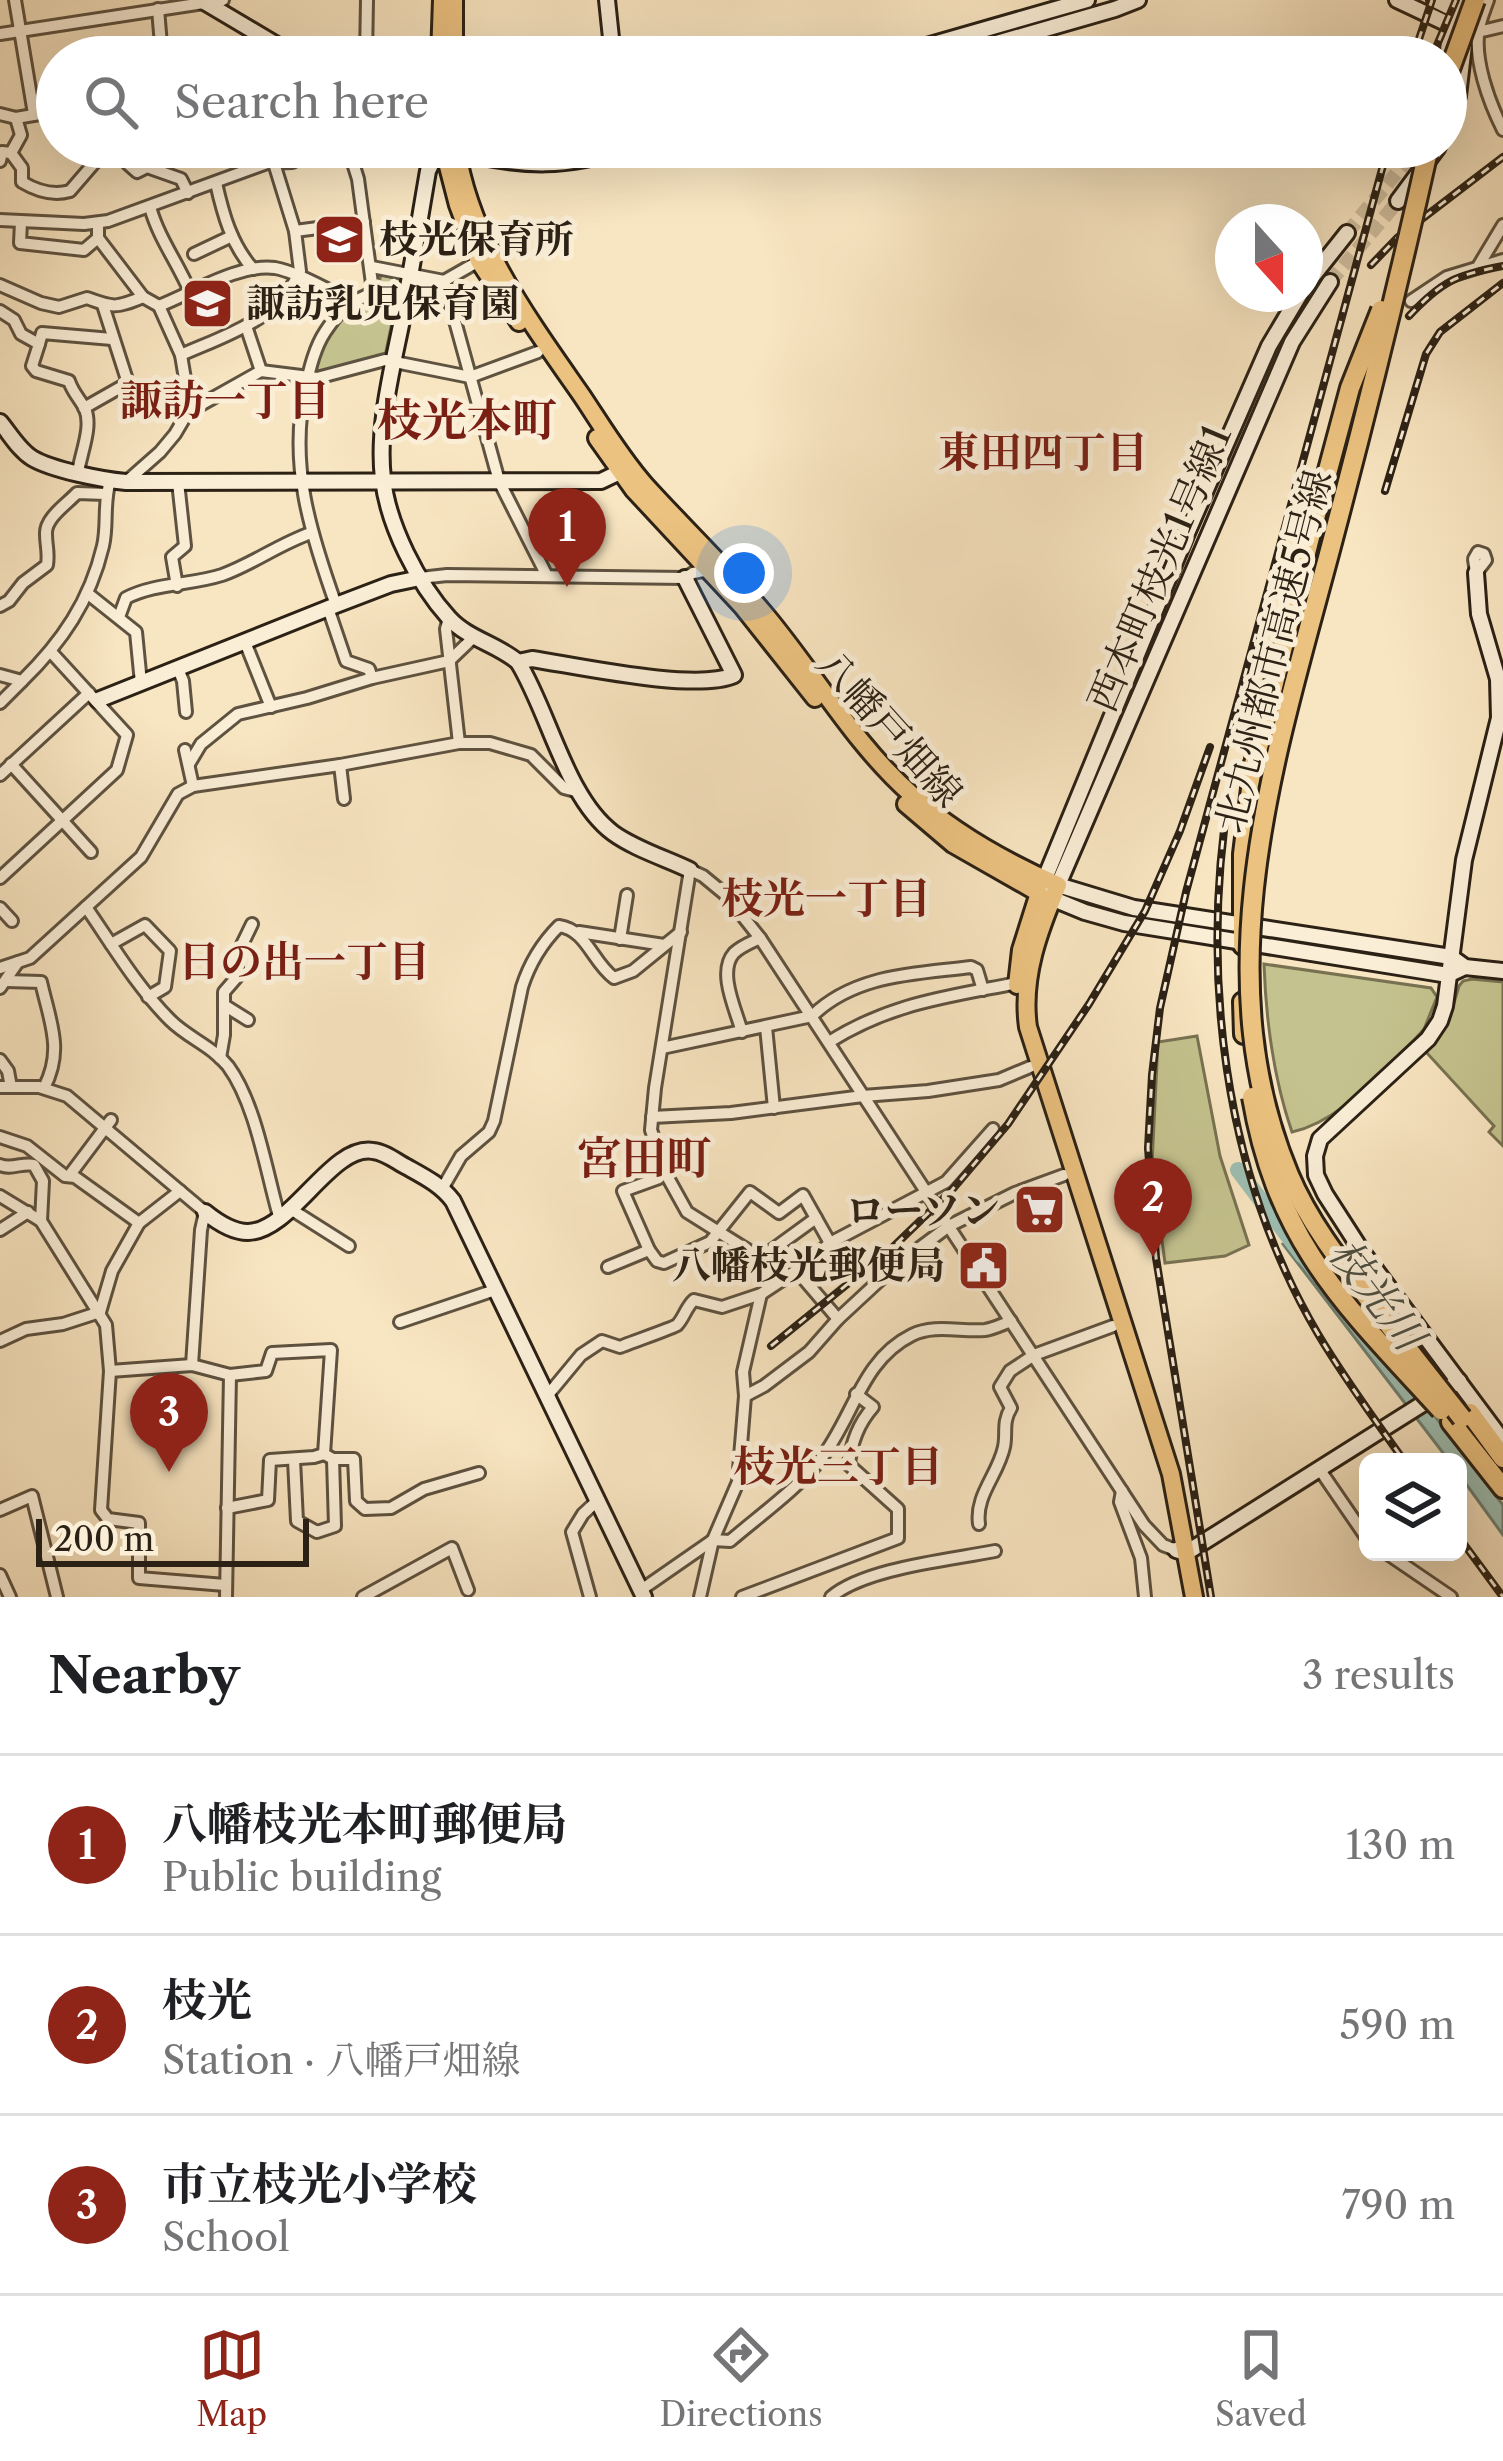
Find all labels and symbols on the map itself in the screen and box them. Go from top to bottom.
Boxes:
north arrow [1215,204,1323,312]
school or university icon: 枝光保育所 [312,211,368,267]
place label: 枝光保育所 [379,215,574,263]
school or university icon: 諏訪乳児保育園 [179,275,235,331]
place label: 諏訪乳児保育園 [246,279,519,327]
district label: 諏訪一丁目 [120,374,330,426]
district label: 枝光本町 [377,392,557,448]
street label: 西本町枝光1号線1 [1077,418,1241,718]
district label: 東田四丁目 [938,426,1148,478]
street label: 北九州都市高速5号線 [1205,465,1341,837]
pin: 1 [528,488,606,587]
your location [714,543,774,603]
street label: 八幡戸畑線 [807,639,973,817]
district label: 枝光一丁目 [721,872,931,924]
district label: 日の出一丁目 [178,935,430,987]
district label: 宮田町 [576,1130,712,1186]
pin: 2 [1114,1158,1192,1257]
supermarket icon: ローソン [1011,1182,1067,1238]
place label: ローソン [846,1186,1000,1234]
water label: 枝光川 [1318,1228,1438,1363]
public building icon: 八幡枝光郵便局 [956,1237,1012,1293]
place label: 八幡枝光郵便局 [672,1241,945,1289]
pin: 3 [130,1373,208,1472]
district label: 枝光三丁目 [733,1440,943,1492]
scale bar [36,1513,309,1566]

